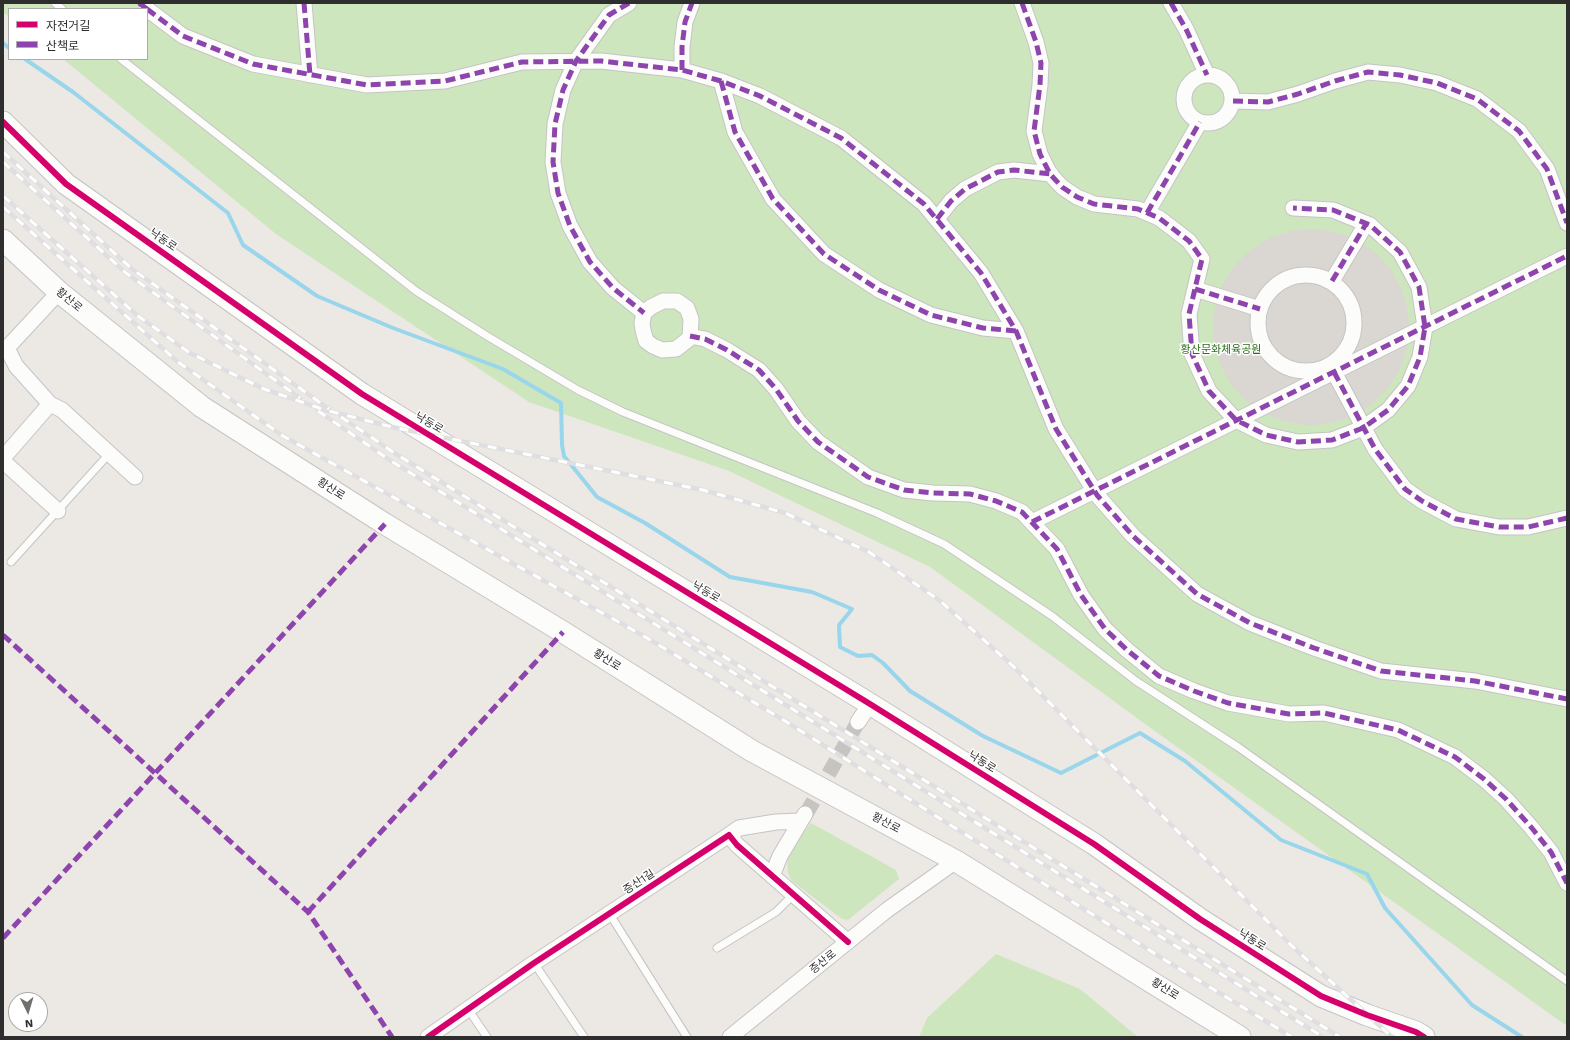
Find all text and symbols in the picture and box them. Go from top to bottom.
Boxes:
legend [8,8,148,60]
text: 자전거길 [46,19,90,33]
text: 산책로 [46,39,79,53]
street label: 낙동로 [147,226,179,254]
street label: 황산로 [53,285,85,315]
park label: 황산문화체육공원 [1181,343,1261,357]
street label: 낙동로 [413,410,445,436]
street label: 황산로 [315,475,347,503]
street label: 낙동로 [690,579,722,605]
street label: 황산로 [591,646,623,674]
street label: 낙동로 [966,748,998,776]
street label: 황산로 [869,810,903,836]
street label: 증산1길 [621,867,657,897]
street label: 낙동로 [1236,926,1268,954]
street label: 증산로 [807,947,839,977]
street label: 황산로 [1149,975,1181,1003]
north arrow [8,992,48,1032]
text: N [24,1017,34,1030]

